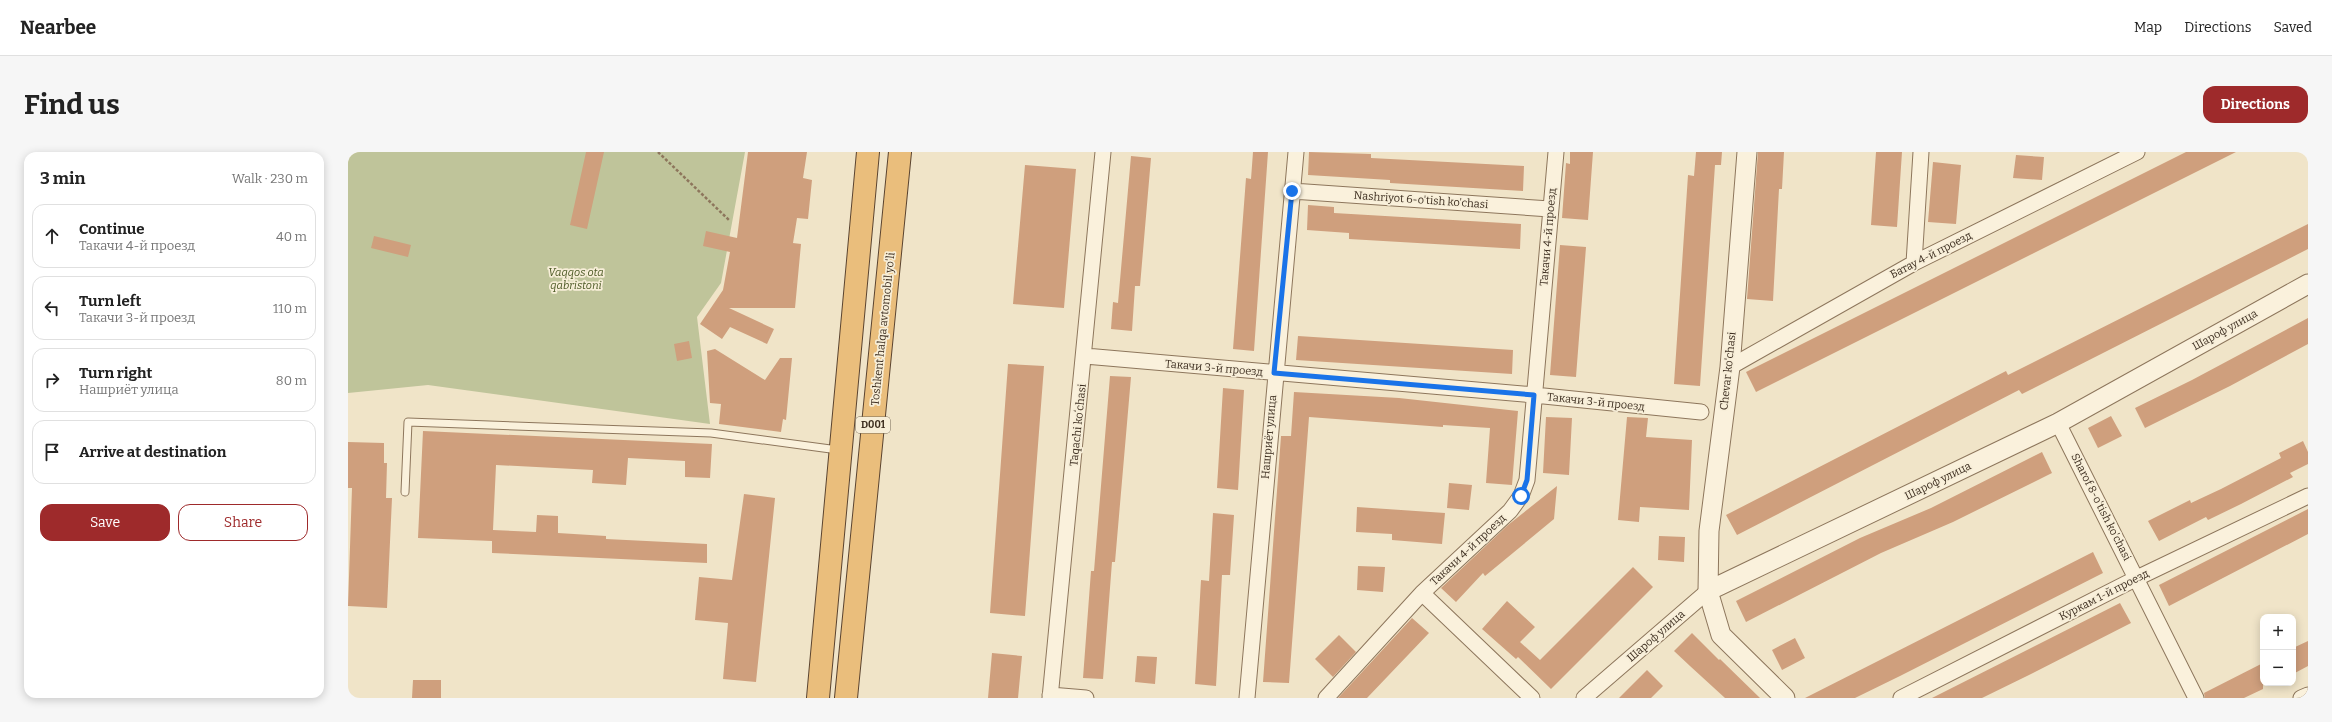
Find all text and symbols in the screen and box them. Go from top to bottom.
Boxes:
text: Nearbee [20,16,96,39]
text: Map [2134,19,2162,36]
text: Directions [2184,19,2252,36]
text: Saved [2274,19,2312,36]
button: Directions [2203,86,2308,123]
text: Find us [24,88,120,121]
text: 3 min [40,168,85,189]
text: Walk · 230 m [232,171,308,186]
route end [1283,182,1301,200]
street label: Такачи 4-й проезд [1537,187,1559,287]
street label: Nashriyot 6-o'tish ko'chasi [1353,189,1489,211]
text: Continue [79,220,145,238]
icon: ahead [41,225,63,247]
text: 40 m [276,229,307,244]
street label: Батау 4-й проезд [1888,229,1974,281]
text: Такачи 4-й проезд [79,238,195,253]
street label: Toshkent halqa avtomobil yo'li [868,251,898,406]
park label: Vaqqos ota qabristoni [548,266,604,292]
text: Turn left [79,292,141,310]
icon: left [41,297,63,319]
text: 110 m [273,301,307,316]
street label: Шароф улица [2190,307,2260,353]
text: Такачи 3-й проезд [79,310,195,325]
street label: Chevar ko'chasi [1717,330,1739,411]
street label: Такачи 3-й проезд [1165,357,1264,379]
text: Turn right [79,364,152,382]
icon: right [41,369,63,391]
text: 80 m [276,373,307,388]
text: Нашриёт улица [79,382,179,397]
street label: Taqachi koʻchasi [1067,382,1089,467]
street label: Такачи 3-й проезд [1547,390,1646,414]
street label: Нашриёт улица [1259,394,1279,480]
road number: D001 [856,417,890,433]
icon: arrive [41,441,63,463]
text: Arrive at destination [79,443,226,461]
street label: Sharof 8-o'tish ko'chasi [2068,451,2134,564]
street label: Шароф улица [1903,459,1973,503]
route start [1512,487,1530,505]
button: Save [40,504,170,541]
button: Share [178,504,308,541]
street label: Такачи 4-й проезд [1428,511,1509,588]
street label: Куркам 1-й проезд [2057,567,2151,623]
street label: Шароф улица [1624,607,1688,665]
map controls [2260,614,2296,686]
button: + [2260,614,2296,650]
button: − [2260,650,2296,686]

